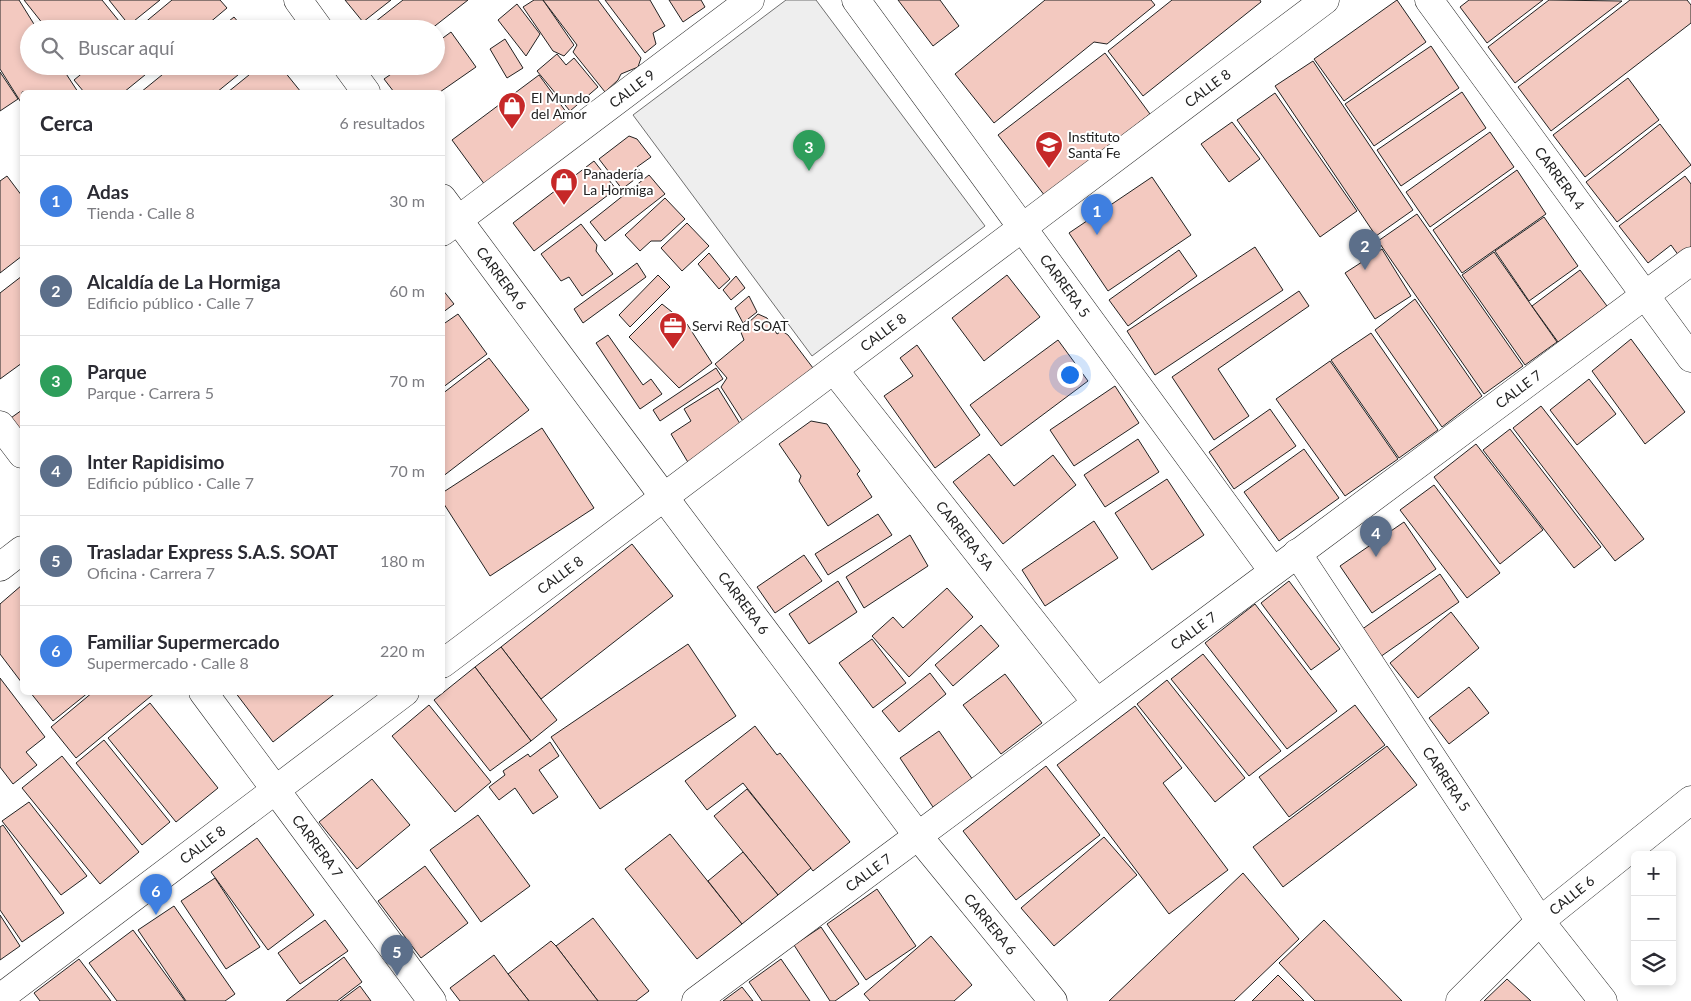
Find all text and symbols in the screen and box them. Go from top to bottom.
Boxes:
search box [20,20,445,75]
icon: search [38,34,66,62]
text: Buscar aquí [78,36,174,59]
street label: CALLE 8 [1181,65,1234,111]
street label: CALLE 9 [605,66,658,111]
place label: El Mundo del Amor [531,89,590,122]
shop icon: El Mundo del Amor [497,91,527,130]
text: Cerca [40,110,93,135]
text: 6 resultados [339,113,425,132]
place label: Instituto Santa Fe [1068,128,1120,161]
pin: 3 [793,130,825,171]
school or university icon: Instituto Santa Fe [1034,130,1064,169]
street label: CARRERA 4 [1531,143,1589,213]
place label: Panadería La Hormiga [583,165,653,198]
shop icon: Panadería La Hormiga [549,167,579,206]
text: Adas [87,180,129,203]
text: 1 [51,191,61,210]
text: 30 m [389,191,425,210]
pin: 1 [1081,194,1113,235]
text: Tienda · Calle 8 [87,203,195,222]
pin: 2 [1349,229,1381,270]
street label: CARRERA 6 [473,243,531,313]
street label: CARRERA 5 [1036,251,1094,320]
text: Alcaldía de La Hormiga [87,270,281,293]
text: 2 [51,281,61,300]
text: 60 m [389,281,425,300]
text: Edificio público · Calle 7 [87,293,254,312]
street label: CALLE 8 [857,309,909,355]
office icon: Servi Red SOAT [658,311,688,350]
place label: Servi Red SOAT [692,317,789,334]
text: Parque [87,360,147,383]
your location [1057,362,1083,388]
street label: CALLE 7 [1492,366,1545,412]
text: 3 [51,371,61,390]
text: 70 m [389,371,425,390]
text: Parque · Carrera 5 [87,383,214,402]
text: Inter Rapidisimo [87,450,224,473]
text: 4 [51,461,61,480]
text: 70 m [389,461,425,480]
text: Edificio público · Calle 7 [87,473,254,492]
street label: CARRERA 5A [933,497,998,574]
pin: 4 [1360,516,1392,557]
text: Trasladar Express S.A.S. SOAT [87,540,338,563]
text: 5 [51,551,61,570]
text: 180 m [380,551,425,570]
street label: CALLE 8 [534,552,586,597]
text: Oficina · Carrera 7 [87,563,215,582]
street label: CARRERA 6 [715,568,773,638]
street label: CALLE 7 [1167,608,1220,653]
text: Familiar Supermercado [87,630,280,653]
text: 6 [51,641,61,660]
text: 220 m [380,641,425,660]
text: Supermercado · Calle 8 [87,653,249,672]
street label: CARRERA 5 [1419,743,1474,814]
street label: CARRERA 7 [289,811,347,881]
street label: CALLE 8 [176,822,229,867]
street label: CALLE 7 [842,850,895,895]
map controls [1631,851,1676,986]
button: + [1631,851,1676,896]
street label: CALLE 6 [1546,872,1598,918]
pin: 6 [140,874,172,915]
street label: CARRERA 6 [961,890,1021,958]
button: − [1631,896,1676,941]
pin: 5 [381,935,413,976]
button: layers [1631,941,1676,986]

